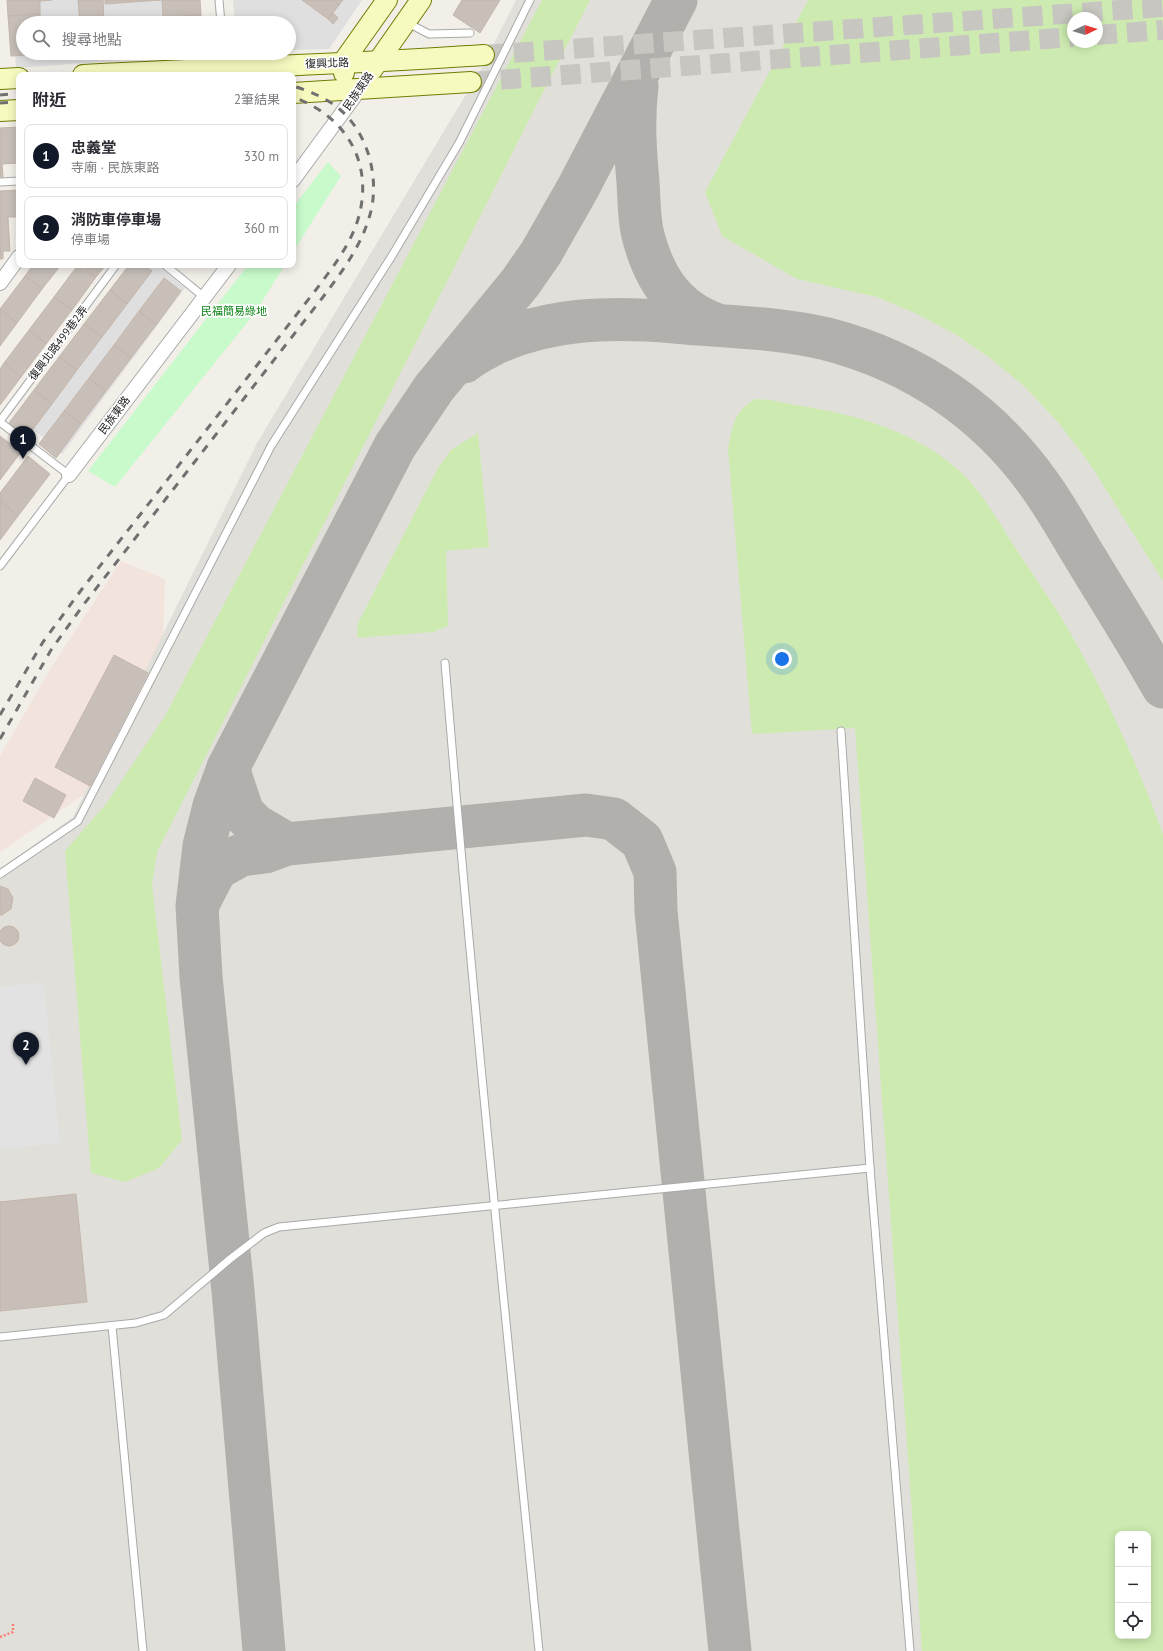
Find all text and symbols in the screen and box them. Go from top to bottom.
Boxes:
north arrow [1067,12,1103,48]
search box [16,16,296,60]
icon: search [30,27,52,49]
text: 搜尋地點 [62,30,122,49]
street label: 復興北路 [305,55,349,71]
street label: 民族東路 [340,69,376,113]
text: 附近 [32,89,66,111]
text: 2筆結果 [234,91,280,108]
text: 忠義堂 [71,138,116,157]
text: 1 [42,148,50,165]
text: 330 m [244,148,279,165]
text: 寺廟 · 民族東路 [71,159,159,176]
text: 消防車停車場 [71,210,161,229]
text: 2 [42,220,50,237]
text: 360 m [244,220,279,237]
text: 停車場 [71,231,110,248]
street label: 復興北路499巷2弄 [25,303,91,383]
park label: 民福簡易綠地 [201,304,267,318]
street label: 民族東路 [95,393,133,437]
pin: 1 [10,426,36,459]
your location [772,649,792,669]
pin: 2 [13,1032,39,1065]
map controls [1115,1531,1151,1639]
button: + [1115,1531,1151,1567]
button: − [1115,1567,1151,1603]
button: locate [1115,1603,1151,1639]

